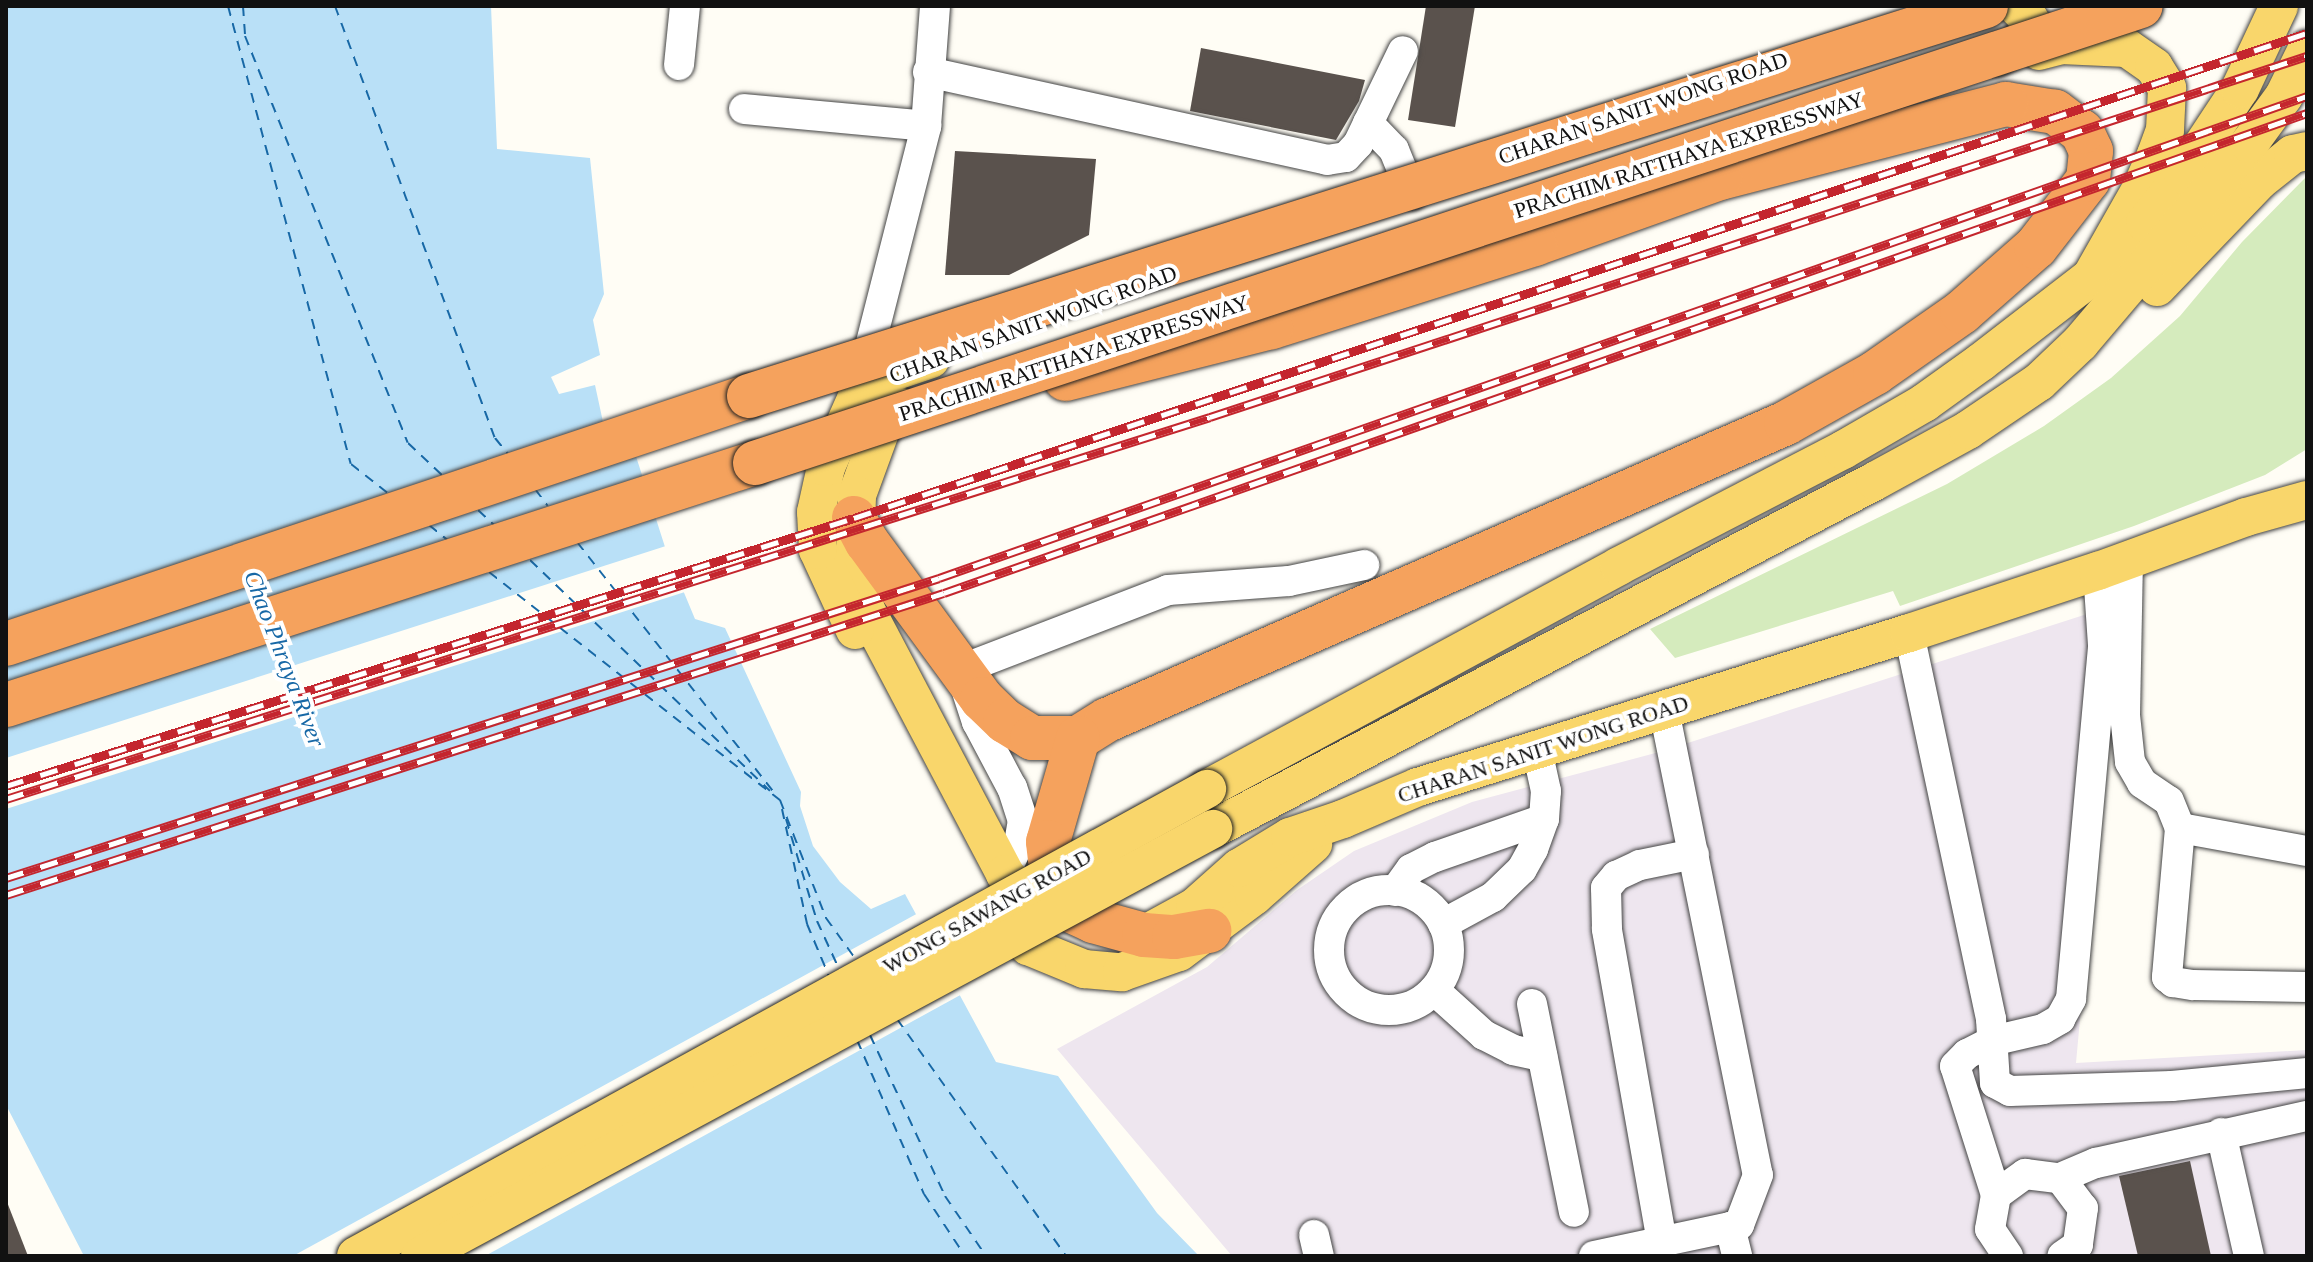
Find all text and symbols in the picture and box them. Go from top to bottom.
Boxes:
street label: CHARAN SANIT WONG ROAD [1495,46,1791,170]
street label: PRACHIM RATTHAYA EXPRESSWAY [1510,86,1868,224]
street label: CHARAN SANIT WONG ROAD [885,259,1181,389]
street label: PRACHIM RATTHAYA EXPRESSWAY [895,289,1253,427]
water label: Chao Phraya River [237,567,331,751]
street label: CHARAN SANIT WONG ROAD [1394,689,1692,809]
street label: WONG SAWANG ROAD [878,843,1096,979]

